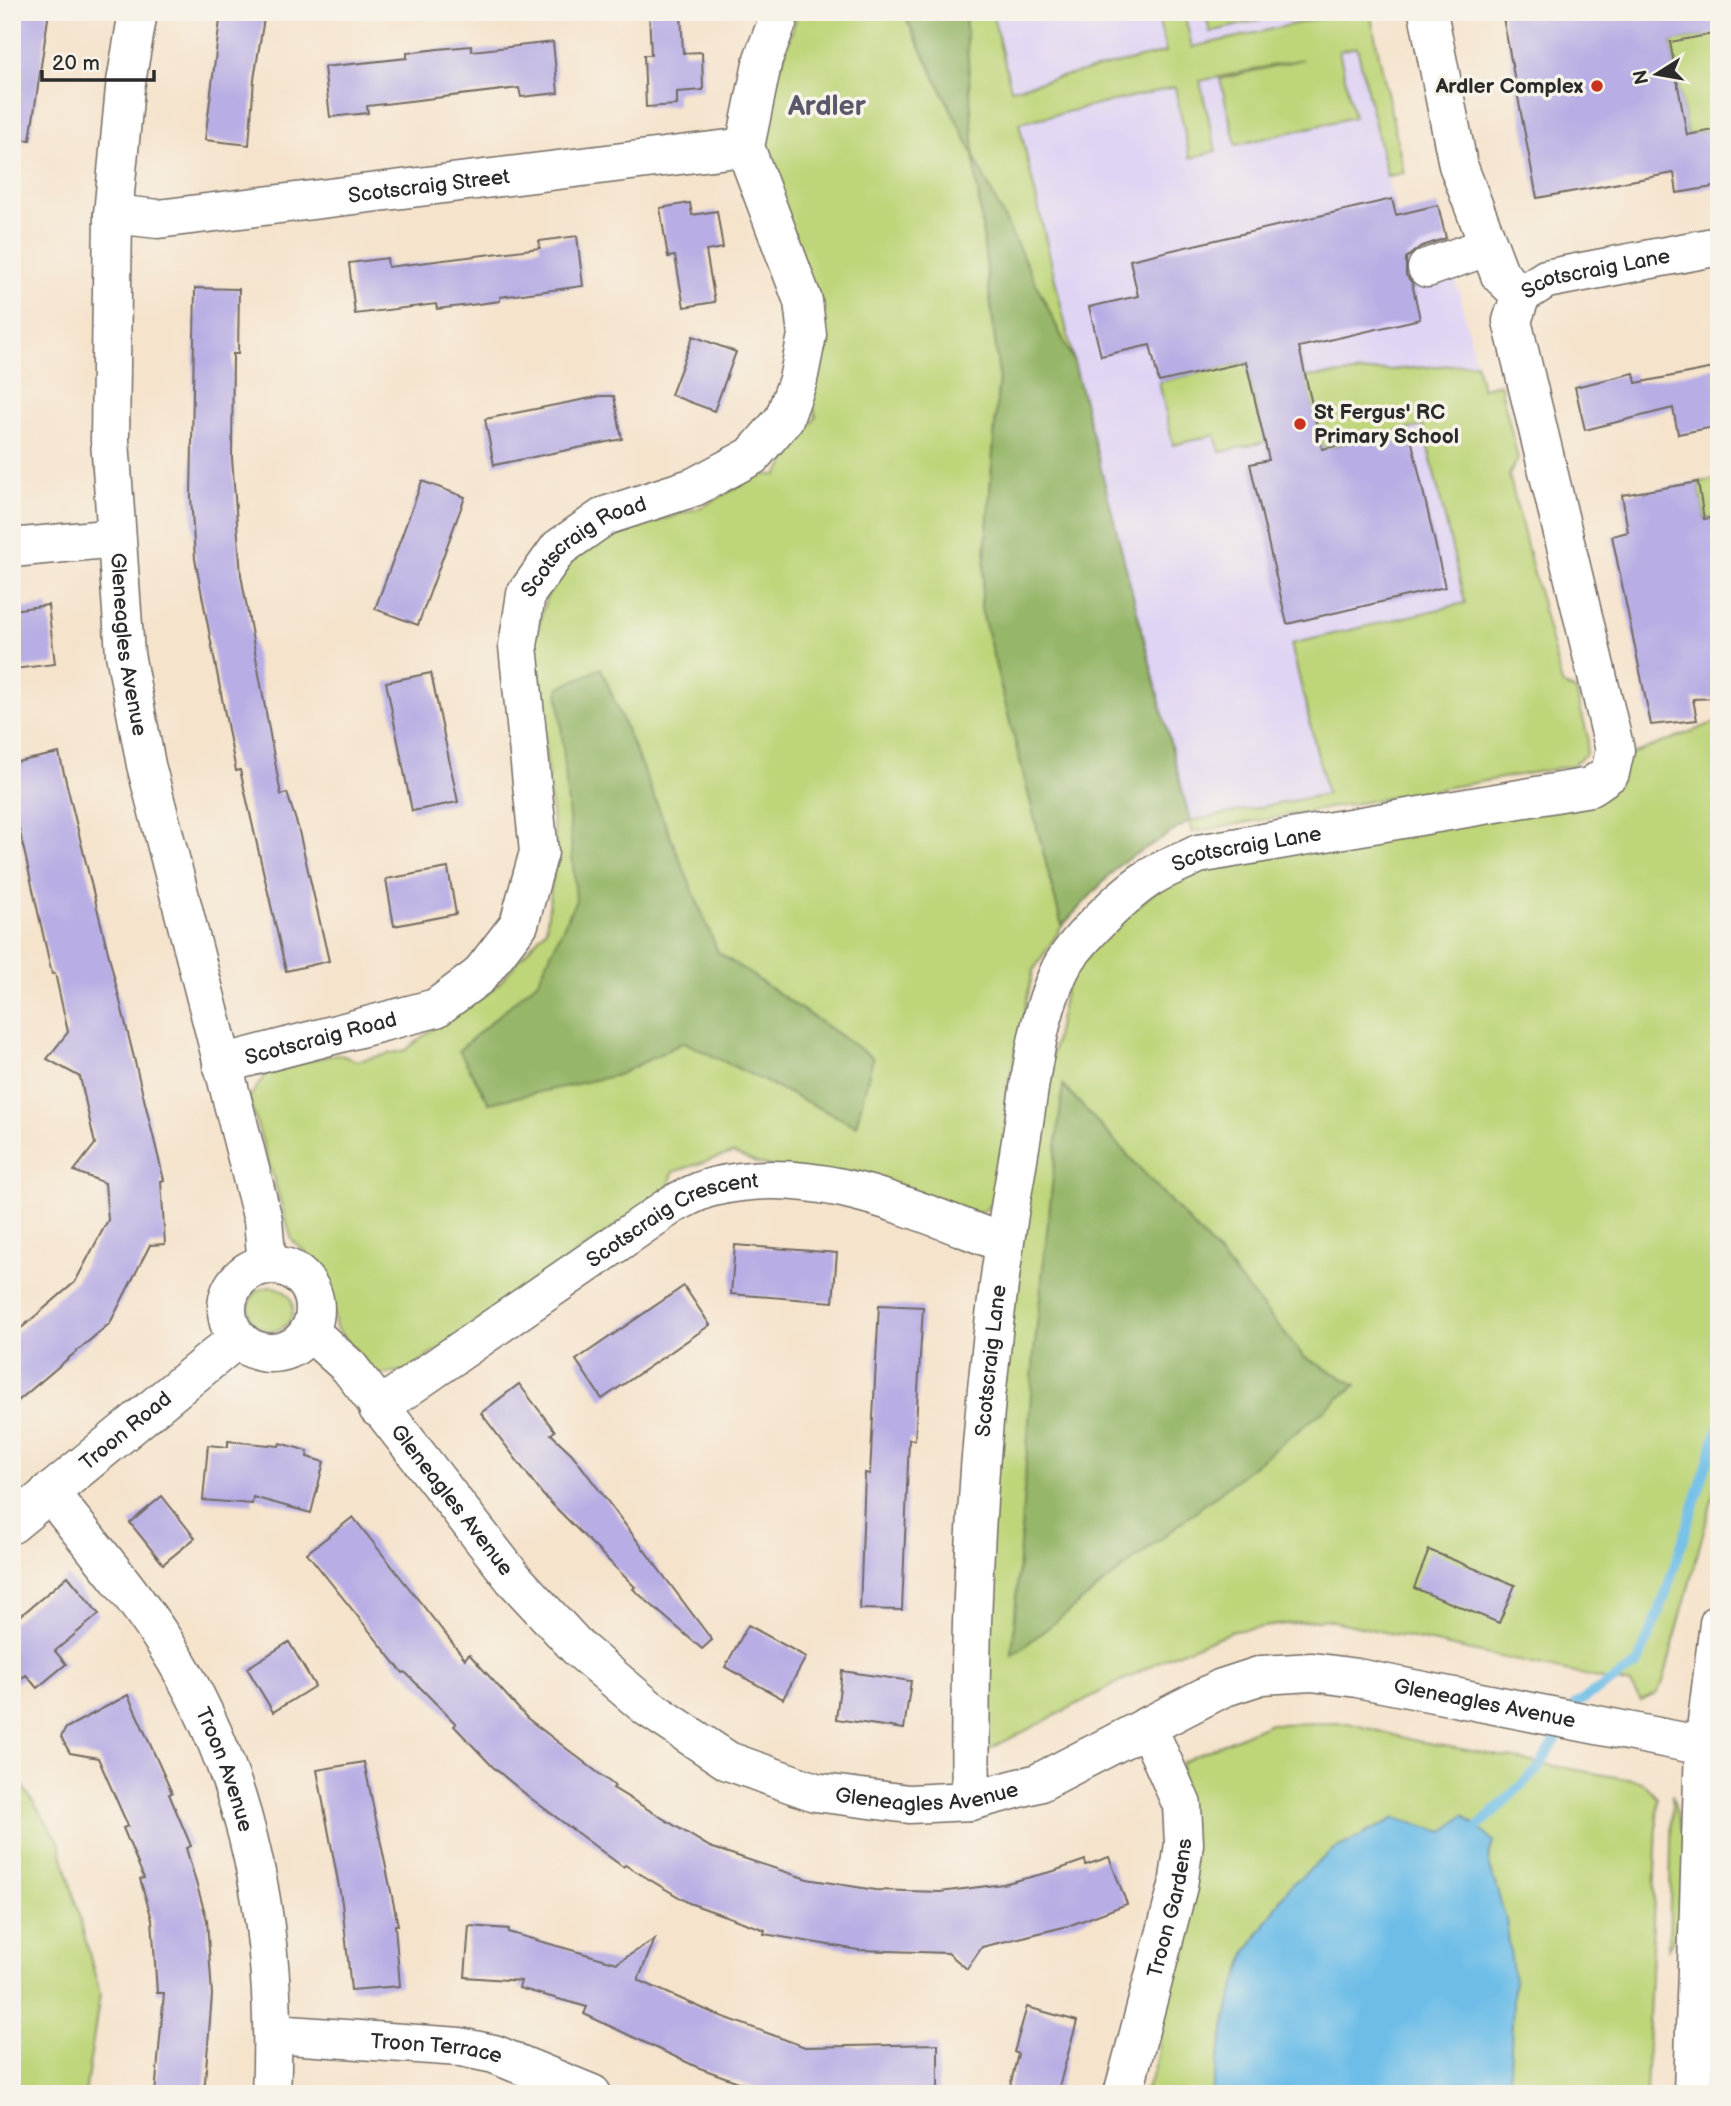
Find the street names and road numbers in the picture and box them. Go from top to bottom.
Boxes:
street label: Scotscraig Street [347,163,511,208]
street label: Scotscraig Lane [1517,243,1672,304]
street label: Scotscraig Road [515,491,649,602]
street label: Gleneagles Avenue [105,552,153,738]
street label: Scotscraig Lane [1168,821,1323,877]
street label: Scotscraig Road [242,1006,399,1070]
street label: Scotscraig Crescent [581,1168,760,1273]
street label: Scotscraig Lane [970,1283,1011,1438]
street label: Troon Road [75,1386,176,1475]
street label: Gleneagles Avenue [386,1419,519,1580]
street label: Gleneagles Avenue [1392,1673,1578,1733]
street label: Troon Avenue [190,1703,259,1834]
street label: Gleneagles Avenue [834,1776,1021,1817]
street label: Troon Gardens [1142,1838,1197,1980]
street label: Troon Terrace [370,2028,506,2069]

